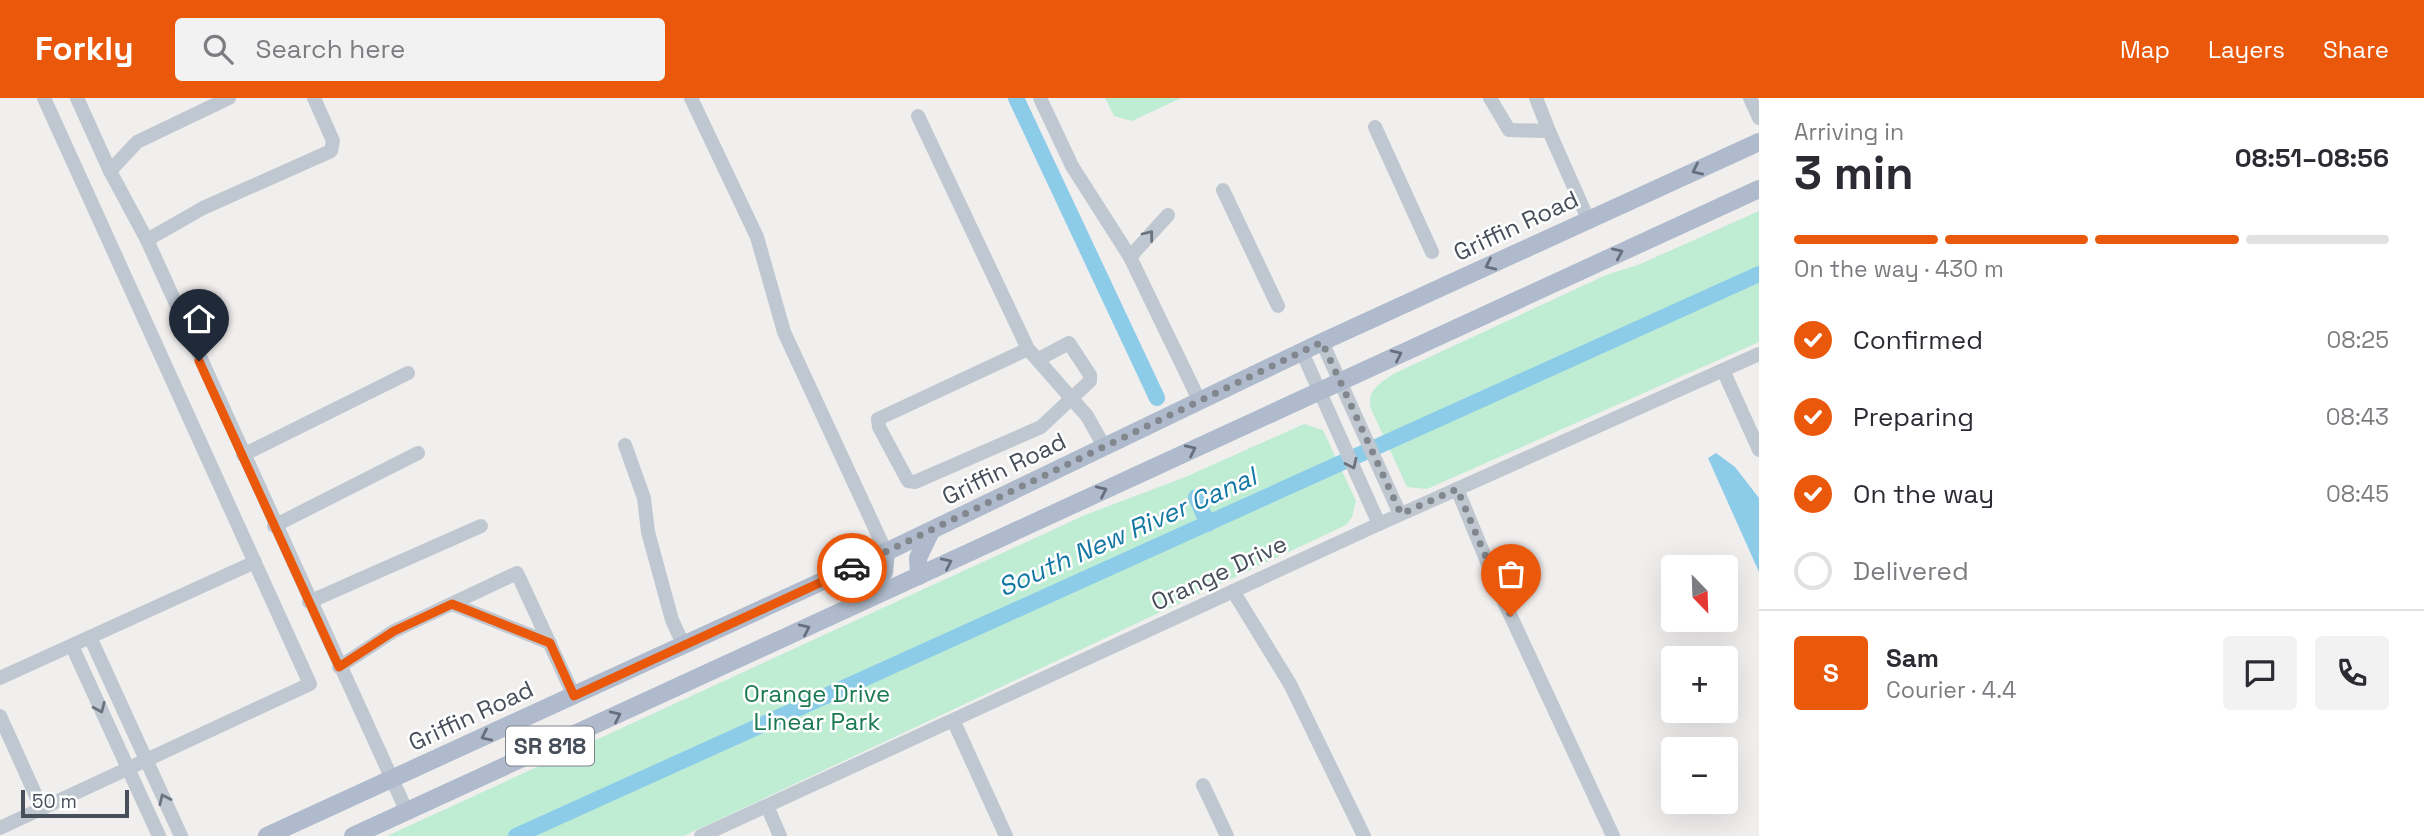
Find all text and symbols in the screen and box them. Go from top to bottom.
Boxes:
search box [175,18,665,81]
text: Forkly [35,28,133,70]
icon: search [199,30,237,68]
text: Search here [255,32,405,66]
text: Map [2120,34,2170,65]
text: Layers [2208,34,2285,65]
text: Share [2323,34,2389,65]
text: Arriving in [1794,117,1904,147]
text: 08:51–08:56 [2235,141,2389,175]
text: 3 min [1794,144,1914,202]
one-way arrow [1692,162,1704,176]
street label: Griffin Road [1448,183,1583,268]
one-way arrow [1140,230,1153,243]
one-way arrow [1611,247,1624,261]
text: On the way · 430 m [1794,254,2004,284]
one-way arrow [1485,257,1497,271]
pin [169,289,229,361]
icon: home [180,300,218,338]
icon: check [1794,321,1832,359]
text: Confirmed [1853,323,1983,357]
text: 08:25 [2326,325,2389,355]
one-way arrow [1390,349,1402,363]
icon: check [1794,398,1832,436]
text: Preparing [1853,400,1974,434]
text: 08:43 [2326,402,2389,432]
street label: Griffin Road [937,425,1071,512]
one-way arrow [1184,444,1196,458]
one-way arrow [1344,457,1358,470]
water label: South New River Canal [992,459,1264,604]
icon: check [1794,475,1832,513]
text: On the way [1853,477,1994,511]
text: 08:45 [2326,479,2389,509]
one-way arrow [1095,485,1107,499]
street label: Orange Drive [1146,528,1292,618]
courier [817,533,887,603]
pin [1481,544,1541,616]
icon: car [833,549,871,587]
text: Delivered [1853,554,1969,588]
icon: bag [1492,555,1530,593]
north arrow [1661,555,1738,632]
map controls [1661,555,1738,814]
one-way arrow [940,557,952,571]
one-way arrow [797,623,810,637]
button: chat [2223,636,2297,710]
button: phone [2315,636,2389,710]
text: Sam [1886,641,1939,675]
button: + [1661,646,1738,723]
text: S [1823,656,1839,690]
street label: Griffin Road [403,673,538,758]
text: Courier · 4.4 [1886,675,2016,705]
park label: Orange Drive Linear Park [744,678,890,737]
one-way arrow [92,701,106,713]
one-way arrow [609,710,621,724]
road number: SR 818 [506,726,594,766]
one-way arrow [481,728,493,742]
button: − [1661,737,1738,814]
scale bar [21,787,130,819]
text: 50 m [32,789,77,814]
one-way arrow [158,794,172,806]

